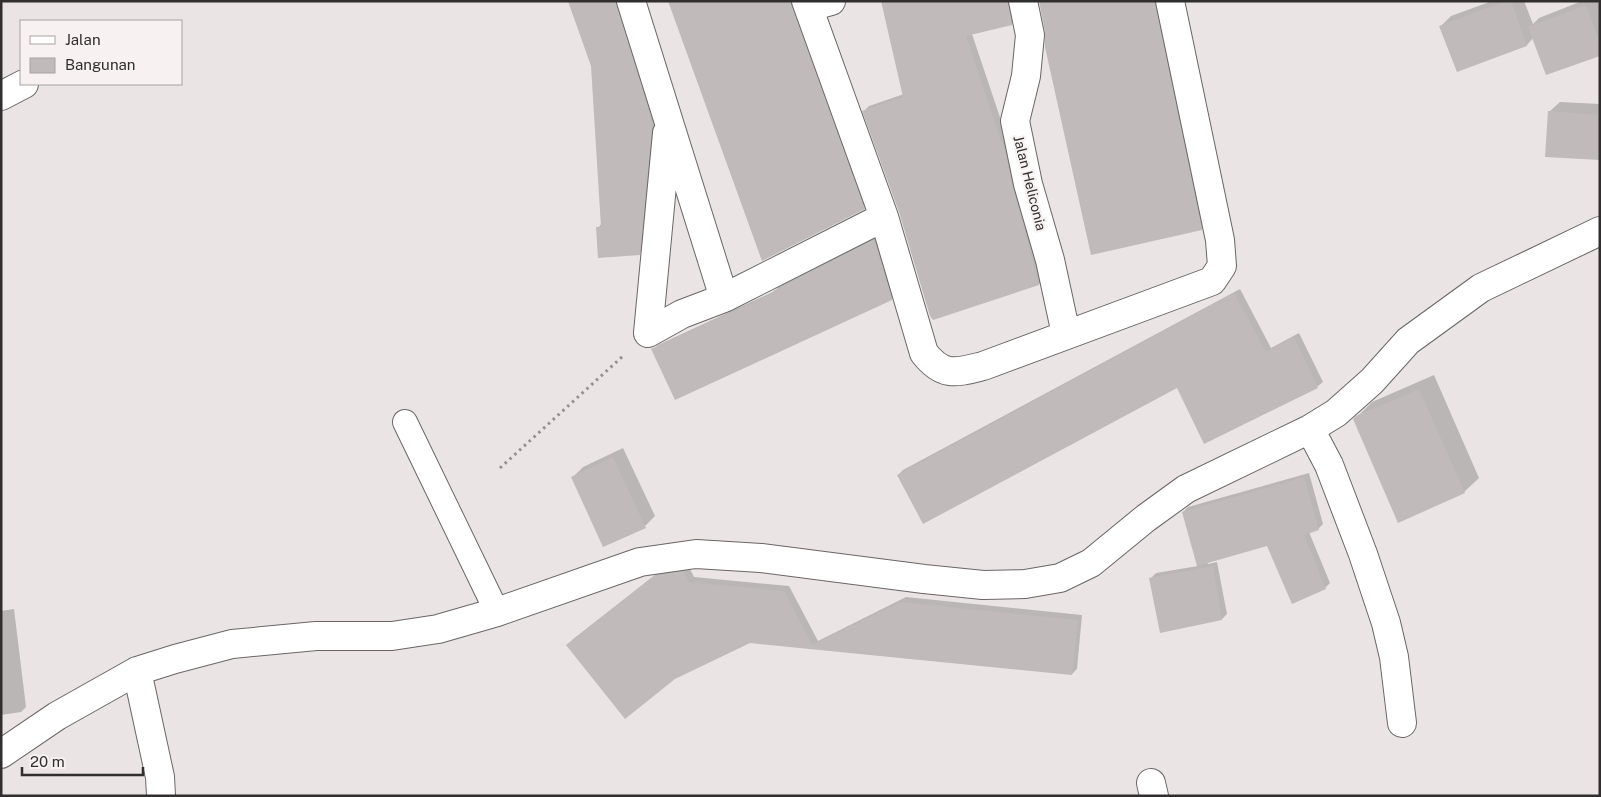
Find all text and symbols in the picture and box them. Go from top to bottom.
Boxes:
legend [20,20,182,85]
text: Jalan [65,31,101,48]
text: Bangunan [65,56,136,73]
street label: Jalan Heliconia [1010,134,1050,232]
scale bar [22,744,144,776]
text: 20 m [30,753,65,770]

